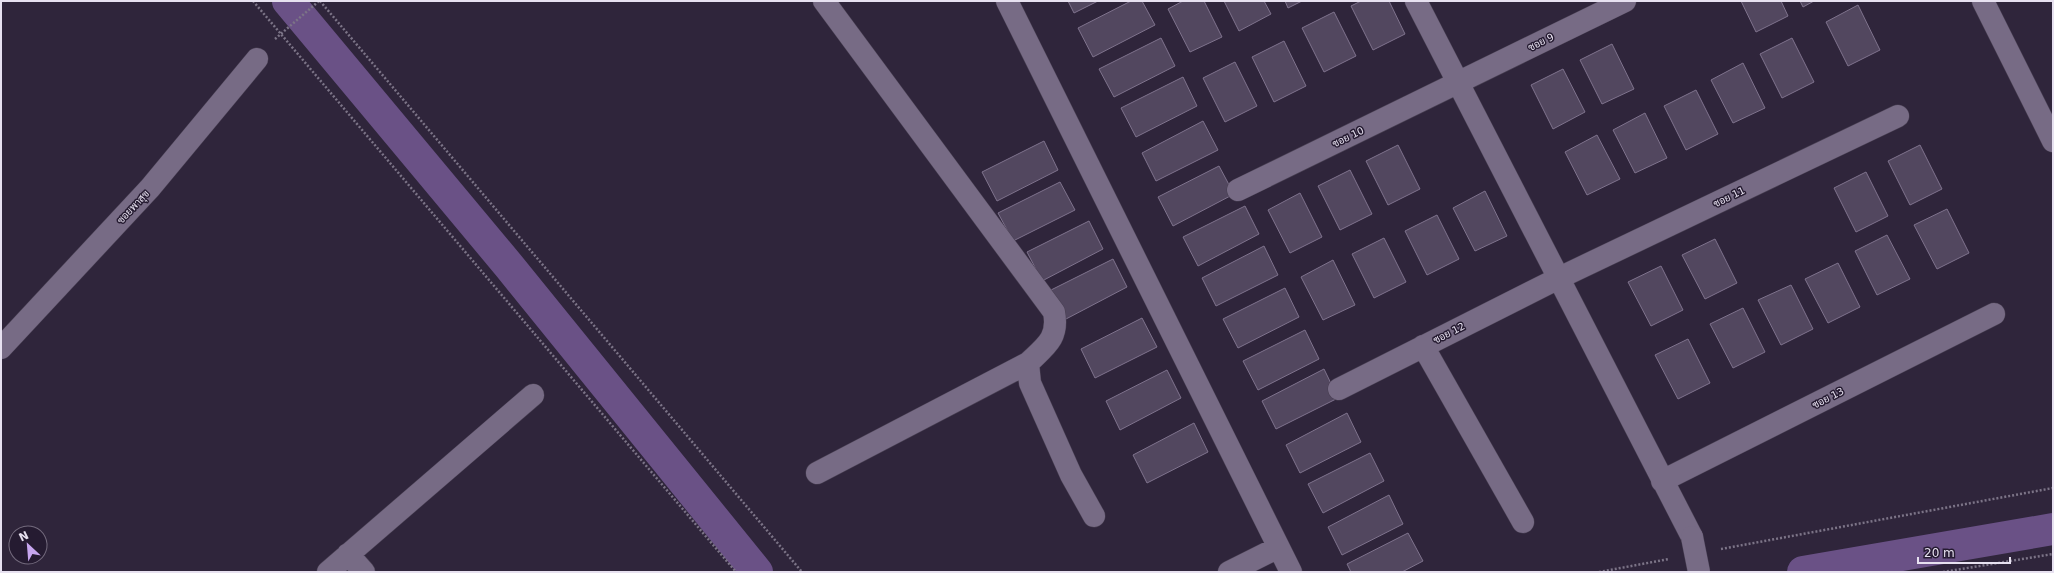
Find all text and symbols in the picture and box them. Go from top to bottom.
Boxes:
street label: ซอย 9 [1526,31,1556,53]
street label: ซอย 10 [1330,125,1366,149]
street label: ซอย 11 [1711,185,1747,209]
street label: ซอยพาสุข [115,188,153,227]
street label: ซอย 12 [1432,320,1466,346]
street label: ซอย 13 [1811,385,1845,411]
north arrow [8,525,48,565]
text: N [17,529,31,544]
scale bar [1918,539,2010,565]
text: 20 m [1924,546,1955,560]

